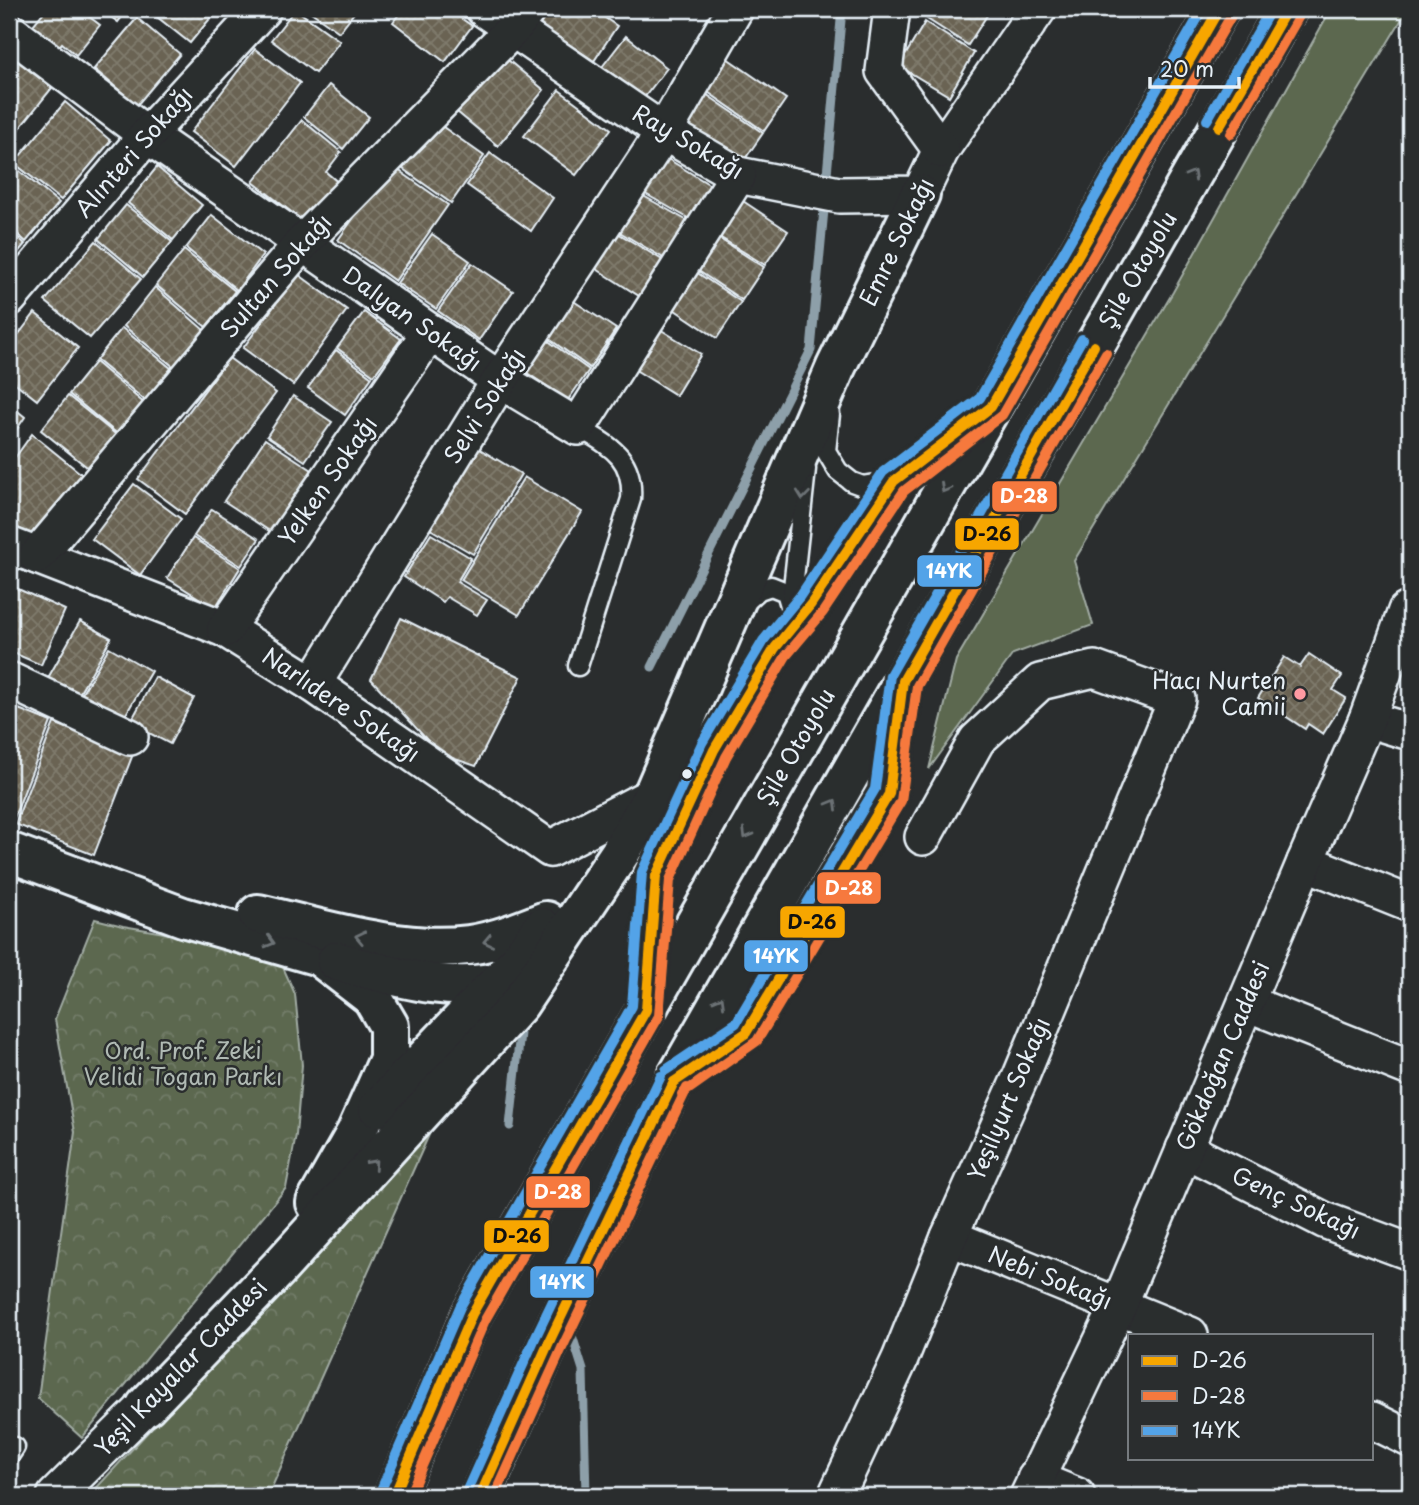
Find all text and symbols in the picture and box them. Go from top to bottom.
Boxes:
scale bar [1150,46,1239,90]
text: 20 m [1160,52,1214,84]
street label: Alınteri Sokağı [66,77,200,225]
street label: Ray Sokağı [626,95,751,187]
one-way arrow [1184,169,1197,182]
street label: Emre Sokağı [849,171,942,311]
street label: Şile Otoyolu [1089,204,1184,335]
street label: Sultan Sokağı [211,205,339,345]
street label: Dalyan Sokağı [336,257,490,379]
street label: Selvi Sokağı [434,340,533,470]
street label: Yelken Sokağı [269,408,385,552]
one-way arrow [940,480,953,493]
line badge: D-28 [991,480,1058,513]
text: D-28 [1000,481,1048,509]
one-way arrow [796,490,811,501]
line badge: D-26 [954,517,1020,551]
text: D-26 [963,519,1011,547]
line badge: 14YK [916,554,983,588]
text: 14YK [926,556,972,584]
street label: Narlıdere Sokağı [256,638,428,770]
place label: Hacı Nurten Camii [1152,662,1286,723]
street label: Şile Otoyolu [747,681,842,812]
marker: Hacı Nurten Camii [1292,686,1308,702]
unlabelled marker [680,767,694,781]
one-way arrow [825,799,838,811]
one-way arrow [742,826,755,839]
line badge: D-28 [816,871,882,905]
text: D-28 [825,873,873,901]
line badge: D-26 [779,905,846,939]
text: D-26 [788,907,836,935]
one-way arrow [354,930,366,945]
one-way arrow [482,932,494,947]
one-way arrow [264,934,276,949]
line badge: 14YK [743,939,809,973]
text: 14YK [753,941,799,969]
street label: Gökdoğan Caddesi [1166,955,1277,1156]
one-way arrow [712,996,725,1009]
street label: Yeşilyurt Sokağı [957,1011,1058,1186]
park label: Ord. Prof. Zeki Velidi Togan Parkı [84,1032,282,1093]
street label: Genç Sokağı [1227,1157,1367,1247]
one-way arrow [365,1159,378,1172]
line badge: D-28 [525,1175,591,1209]
text: D-28 [534,1177,582,1205]
line badge: D-26 [483,1219,550,1253]
text: D-26 [493,1221,541,1249]
street label: Nebi Sokağı [983,1236,1118,1317]
line badge: 14YK [529,1265,595,1299]
text: 14YK [539,1267,585,1295]
street label: Yeşil Kayalar Caddesi [85,1270,274,1464]
legend [1128,1334,1374,1460]
text: D-26 [1192,1343,1247,1375]
text: D-28 [1192,1379,1246,1411]
text: 14YK [1192,1413,1241,1445]

